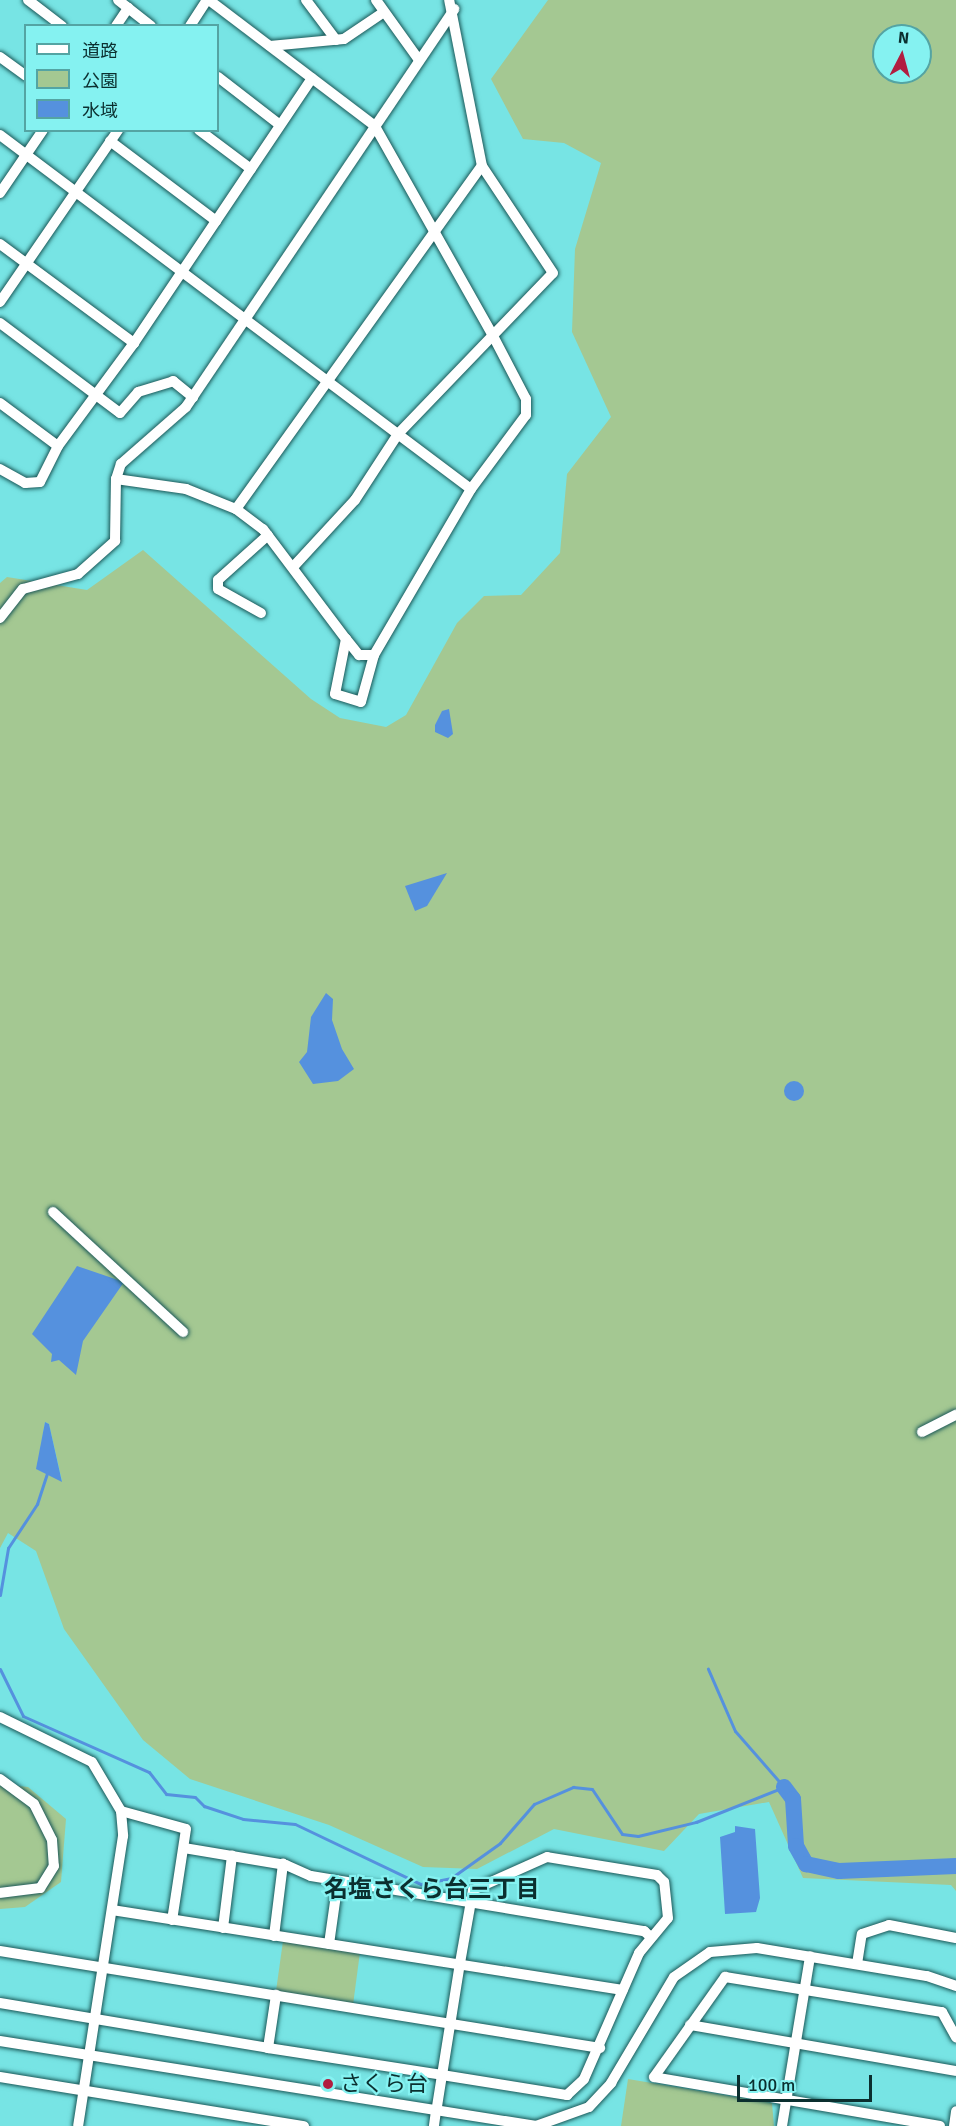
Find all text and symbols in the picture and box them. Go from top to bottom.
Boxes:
legend [24,24,219,132]
north arrow [872,24,932,84]
text: N [897,28,910,49]
text: 道路 [82,40,118,62]
text: 公園 [82,70,118,92]
text: 水域 [82,100,118,122]
district label: 名塩さくら台三丁目 [324,1876,540,1904]
scale bar [740,2063,875,2101]
place label: さくら台 [340,2071,428,2097]
text: 100 m [748,2074,795,2096]
marker: さくら台 [321,2077,335,2091]

